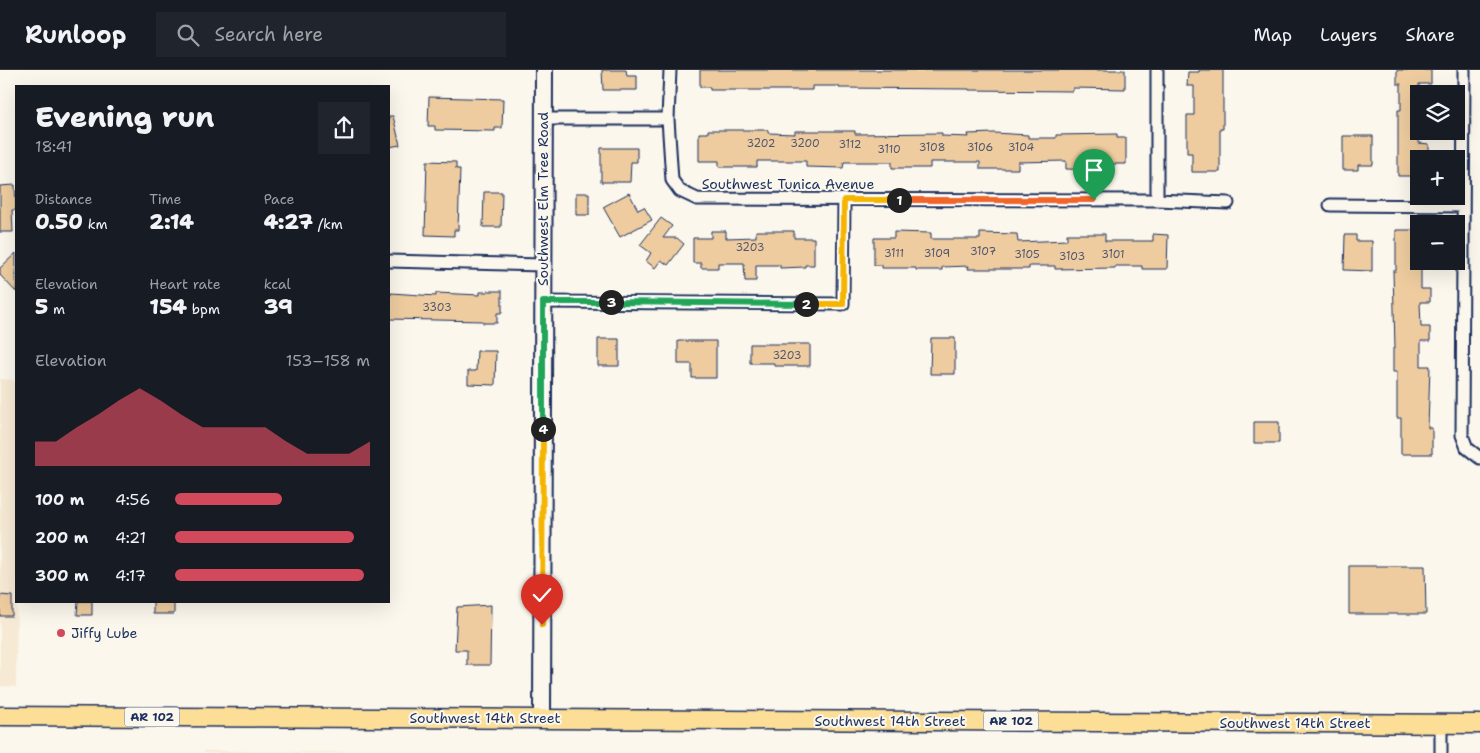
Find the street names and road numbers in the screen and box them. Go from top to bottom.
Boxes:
street label: Southwest Elm Tree Road [534,112,552,286]
street label: Southwest Tunica Avenue [702,175,874,193]
road number: AR 102 [124,708,180,726]
street label: Southwest 14th Street [409,709,561,727]
road number: AR 102 [984,711,1038,730]
street label: Southwest 14th Street [814,712,966,730]
street label: Southwest 14th Street [1219,714,1371,732]

